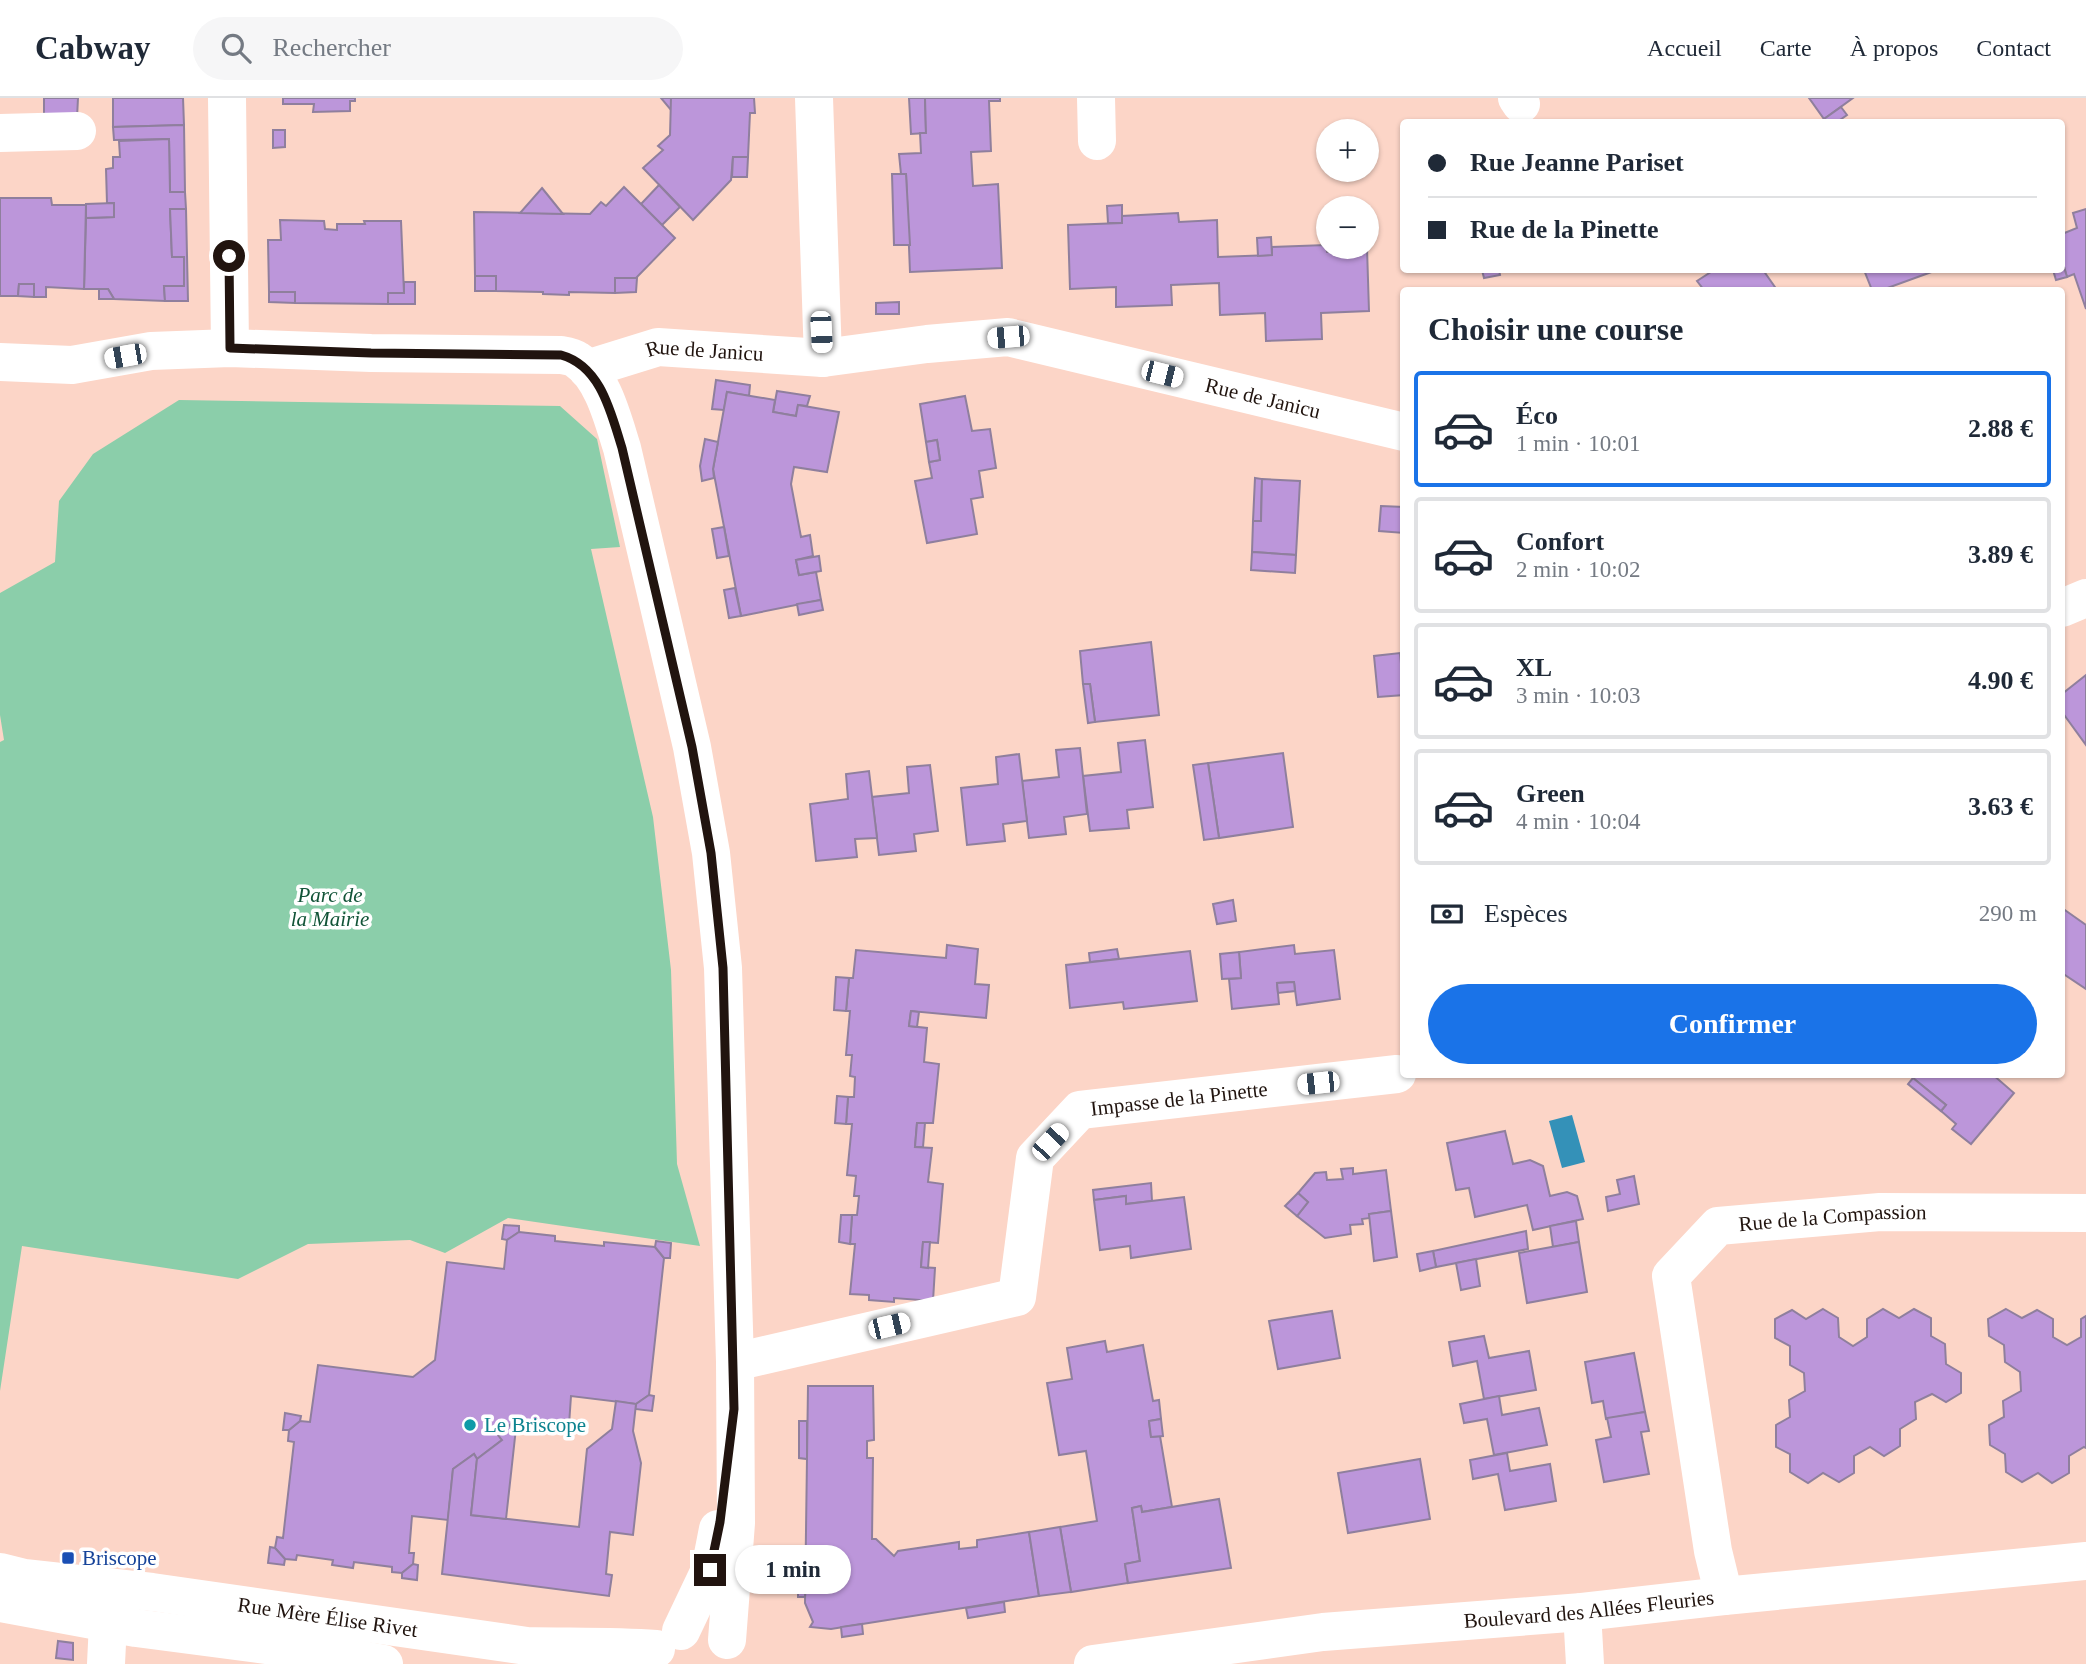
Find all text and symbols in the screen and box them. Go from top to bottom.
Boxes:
search box [193,17,683,80]
icon: search [217,29,255,67]
text: Cabway [35,30,151,66]
text: Rechercher [273,33,391,62]
text: Accueil [1647,35,1722,61]
text: Carte [1760,35,1812,61]
text: À propos [1850,35,1938,61]
text: Contact [1976,35,2051,61]
map controls [1316,119,1379,259]
button: + [1316,119,1379,182]
text: Rue Jeanne Pariset [1470,148,1684,177]
button: − [1316,196,1379,259]
text: Rue de la Pinette [1470,215,1658,244]
route start [213,240,245,272]
car [810,310,833,354]
text: Choisir une course [1428,311,1683,347]
car [987,325,1030,349]
street label: Rue de Janicu [643,335,765,366]
car [103,342,148,370]
car [1140,359,1185,389]
street label: Rue de Janicu [1203,373,1323,424]
icon: car [1432,398,1495,461]
text: Éco [1516,401,1558,430]
text: 2.88 € [1968,414,2033,443]
text: 1 min · 10:01 [1516,431,1641,456]
icon: car [1432,524,1495,587]
text: Confort [1516,527,1604,556]
text: 3.89 € [1968,540,2033,569]
text: 2 min · 10:02 [1516,557,1641,582]
icon: car [1432,650,1495,713]
text: XL [1516,653,1552,682]
text: 4.90 € [1968,666,2033,695]
text: 3 min · 10:03 [1516,683,1641,708]
icon: car [1432,776,1495,839]
text: Green [1516,779,1585,808]
text: 3.63 € [1968,792,2033,821]
text: 4 min · 10:04 [1516,809,1641,834]
park label: Parc de la Mairie [291,883,369,931]
icon: cash [1428,895,1466,933]
text: Espèces [1484,899,1568,928]
text: 290 m [1979,901,2037,926]
button: Confirmer [1428,984,2037,1064]
car [1297,1070,1340,1096]
street label: Impasse de la Pinette [1089,1077,1269,1121]
car [1028,1119,1073,1165]
street label: Rue de la Compassion [1738,1200,1927,1236]
car [867,1311,912,1341]
place label: Le Briscope [484,1413,586,1437]
marker: Le Briscope [462,1417,478,1433]
place label: Briscope [82,1546,157,1570]
callout: 1 min [734,1546,850,1594]
marker: Briscope [60,1550,76,1566]
route end [694,1554,726,1586]
text: 1 min [765,1557,821,1582]
street label: Boulevard des Allées Fleuries [1463,1585,1715,1633]
street label: Rue Mère Élise Rivet [236,1592,419,1642]

